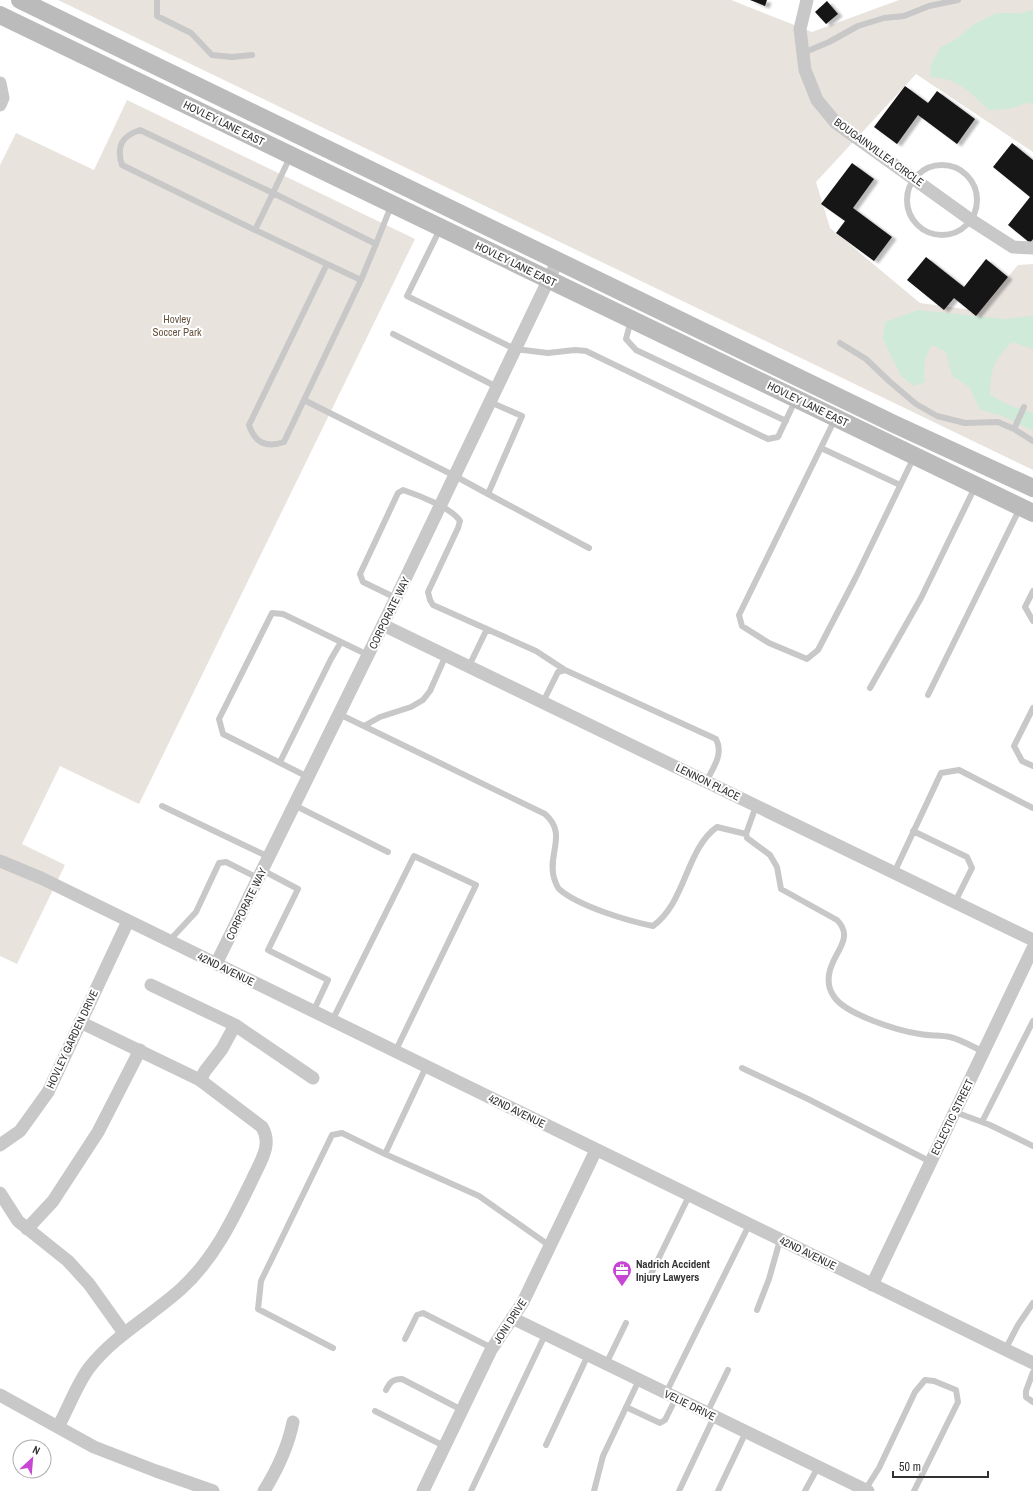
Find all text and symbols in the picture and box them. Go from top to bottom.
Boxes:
street label: HOVLEY LANE EAST [181,97,267,149]
street label: BOUGAINVILLEA CIRCLE [831,115,927,189]
street label: HOVLEY LANE EAST [473,238,559,290]
park label: Hovley Soccer Park [152,312,202,339]
street label: HOVLEY LANE EAST [765,378,851,430]
street label: CORPORATE WAY [365,575,413,651]
street label: LENNON PLACE [674,760,742,804]
street label: CORPORATE WAY [222,866,270,942]
street label: 42ND AVENUE [195,949,257,989]
street label: HOVLEY GARDEN DRIVE [43,987,101,1091]
street label: ECLECTIC STREET [928,1076,977,1157]
street label: 42ND AVENUE [486,1091,548,1131]
street label: 42ND AVENUE [777,1233,839,1273]
place label: Nadrich Accident Injury Lawyers [636,1257,710,1284]
office icon: Nadrich Accident Injury Lawyers [611,1259,633,1287]
street label: JONI DRIVE [490,1296,530,1346]
street label: VELIE DRIVE [662,1387,718,1423]
north arrow [12,1439,52,1479]
text: N [30,1442,42,1458]
scale bar [893,1453,988,1479]
text: 50 m [899,1459,921,1475]

